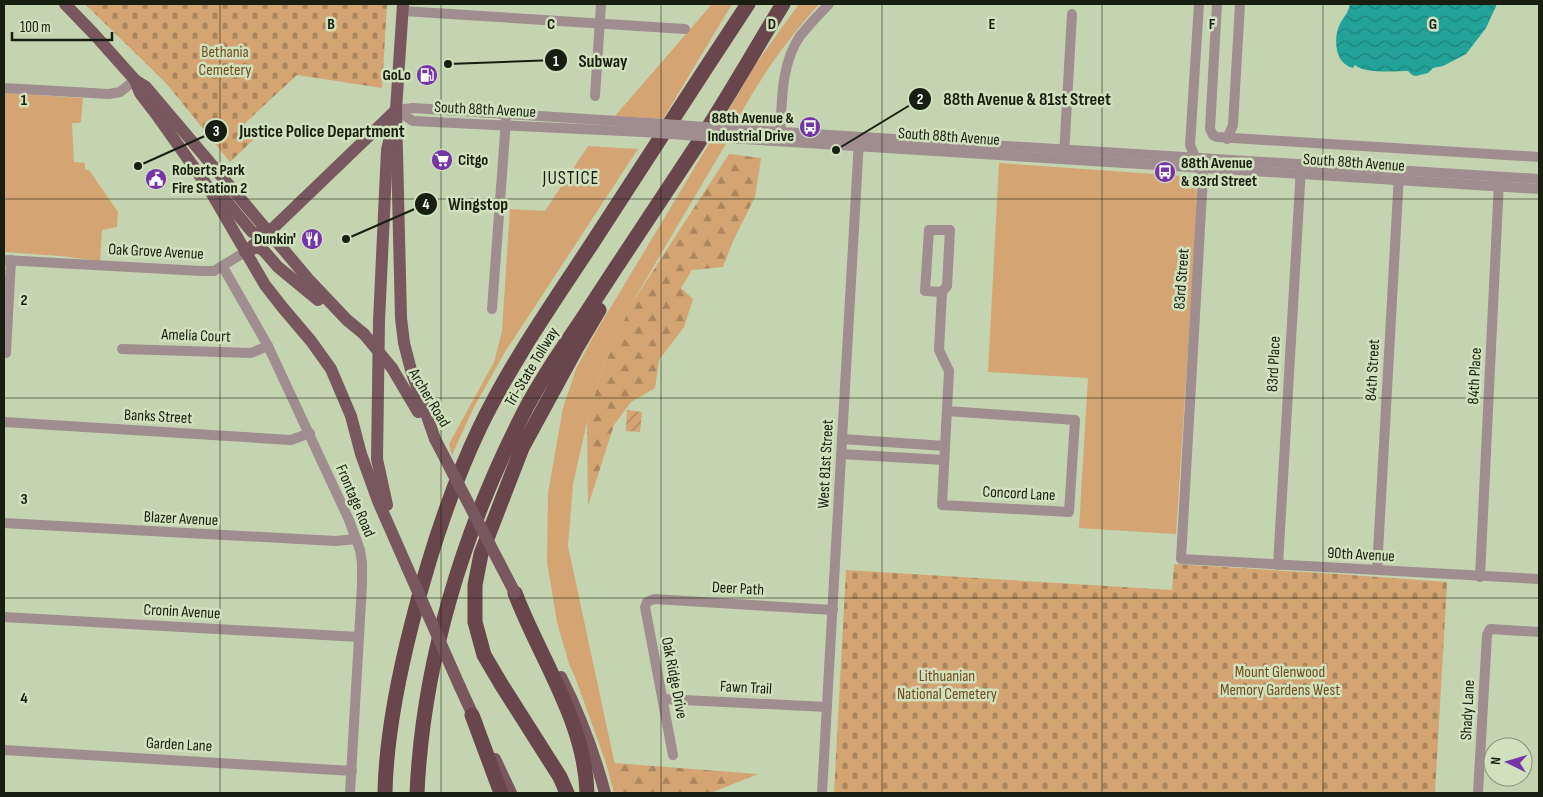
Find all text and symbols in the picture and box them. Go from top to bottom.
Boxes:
scale bar [12,10,112,42]
text: B [327,15,335,34]
text: C [547,15,555,34]
text: D [768,15,776,34]
text: E [989,15,996,34]
text: F [1209,15,1216,34]
text: G [1429,15,1437,34]
text: 100 m [20,18,51,37]
park label: Bethania Cemetery [199,43,251,80]
callout: Subway [543,44,637,77]
text: Subway [578,51,628,72]
text: 1 [553,52,559,71]
fuel station icon: GoLo [415,63,439,87]
place label: GoLo [382,66,411,85]
callout: 88th Avenue & 81st Street [908,83,1121,116]
text: 88th Avenue & 81st Street [943,89,1111,110]
text: 2 [917,90,923,109]
text: 1 [21,91,28,110]
street label: South 88th Avenue [434,98,536,122]
place label: 88th Avenue & Industrial Drive [708,109,794,146]
callout: Justice Police Department [204,114,415,147]
bus stop icon: 88th Avenue & Industrial Drive [798,115,822,139]
text: Justice Police Department [238,121,405,142]
text: 3 [213,122,220,141]
street label: South 88th Avenue [898,124,1000,150]
supermarket icon: Citgo [430,148,454,172]
street label: South 88th Avenue [1303,150,1405,176]
place label: Citgo [458,151,488,170]
place label: 88th Avenue & 83rd Street [1181,154,1257,191]
bus stop icon: 88th Avenue & 83rd Street [1153,160,1177,184]
place label: Roberts Park Fire Station 2 [172,161,247,198]
public building icon: Roberts Park Fire Station 2 [144,167,168,191]
district label: JUSTICE [542,167,599,190]
callout: Wingstop [413,187,519,220]
text: Wingstop [448,194,508,215]
text: 4 [423,195,430,214]
restaurant icon: Dunkin' [300,227,324,251]
place label: Dunkin' [254,230,296,249]
street label: Oak Grove Avenue [108,240,204,264]
street label: 83rd Street [1170,248,1194,310]
text: 2 [20,291,28,310]
street label: Tri-State Tollway [501,324,563,410]
street label: Amelia Court [160,325,231,347]
street label: 83rd Place [1263,336,1285,392]
street label: 84th Street [1362,338,1384,401]
street label: 84th Place [1464,347,1486,405]
street label: Archer Road [404,364,454,431]
street label: Banks Street [123,406,193,428]
street label: West 81st Street [814,419,838,509]
street label: Frontage Road [331,462,379,540]
street label: Concord Lane [982,483,1056,505]
text: 3 [20,490,28,509]
street label: Blazer Avenue [143,508,219,530]
street label: 90th Avenue [1327,544,1395,566]
street label: Deer Path [711,578,765,600]
street label: Cronin Avenue [143,600,221,624]
street label: Oak Ridge Drive [657,636,691,720]
park label: Mount Glenwood Memory Gardens West [1220,663,1340,700]
park label: Lithuanian National Cemetery [897,667,997,704]
street label: Fawn Trail [720,677,772,699]
street label: Shady Lane [1457,679,1479,741]
text: 4 [20,689,28,708]
street label: Garden Lane [145,734,213,756]
north arrow [1483,737,1533,787]
text: N [1487,756,1504,765]

